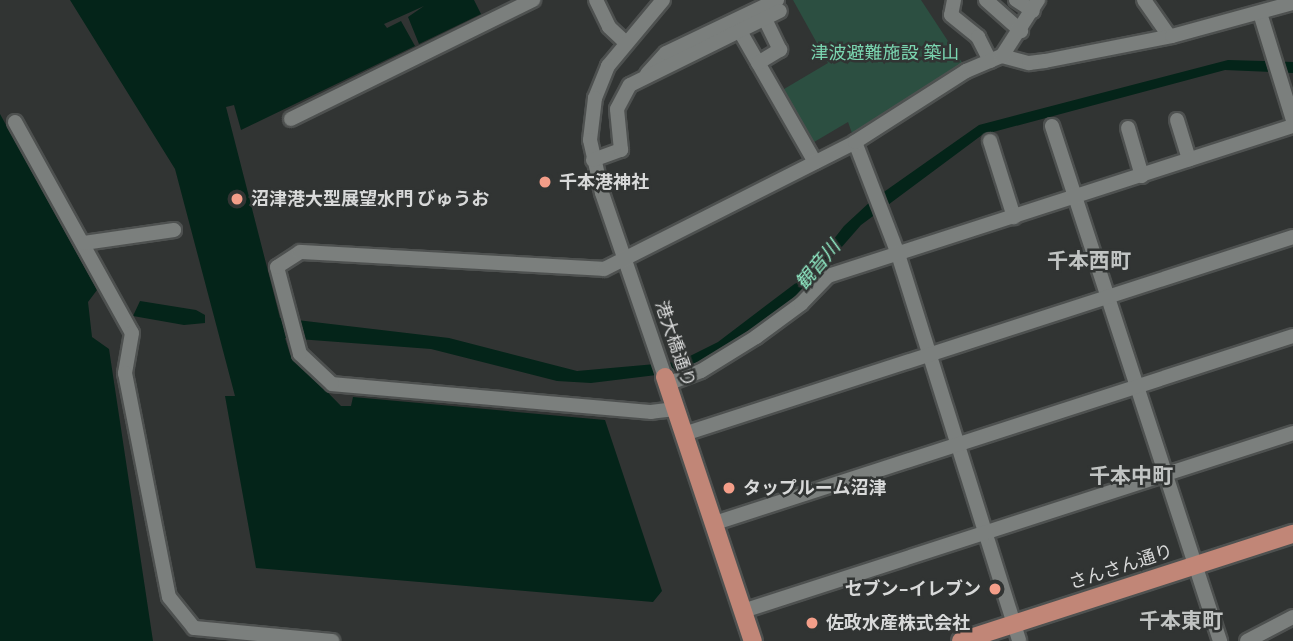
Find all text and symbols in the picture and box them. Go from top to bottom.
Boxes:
park label: 津波避難施設 築山 [811,42,959,64]
place label: 千本港神社 [559,171,649,193]
marker: 千本港神社 [537,174,553,190]
place label: 沼津港大型展望水門 びゅうお [251,188,489,210]
marker: 沼津港大型展望水門 びゅうお [229,191,245,207]
water label: 観音川 [791,236,845,294]
district label: 千本西町 [1047,248,1131,274]
street label: 港大橋通り [650,298,700,390]
district label: 千本中町 [1089,463,1173,489]
place label: タップルーム沼津 [743,477,887,499]
marker: タップルーム沼津 [721,480,737,496]
street label: さんさん通り [1066,540,1176,594]
place label: セブン-イレブン [845,578,981,600]
marker: セブン-イレブン [987,581,1003,597]
district label: 千本東町 [1139,608,1223,634]
place label: 佐政水産株式会社 [826,612,970,634]
marker: 佐政水産株式会社 [804,615,820,631]

